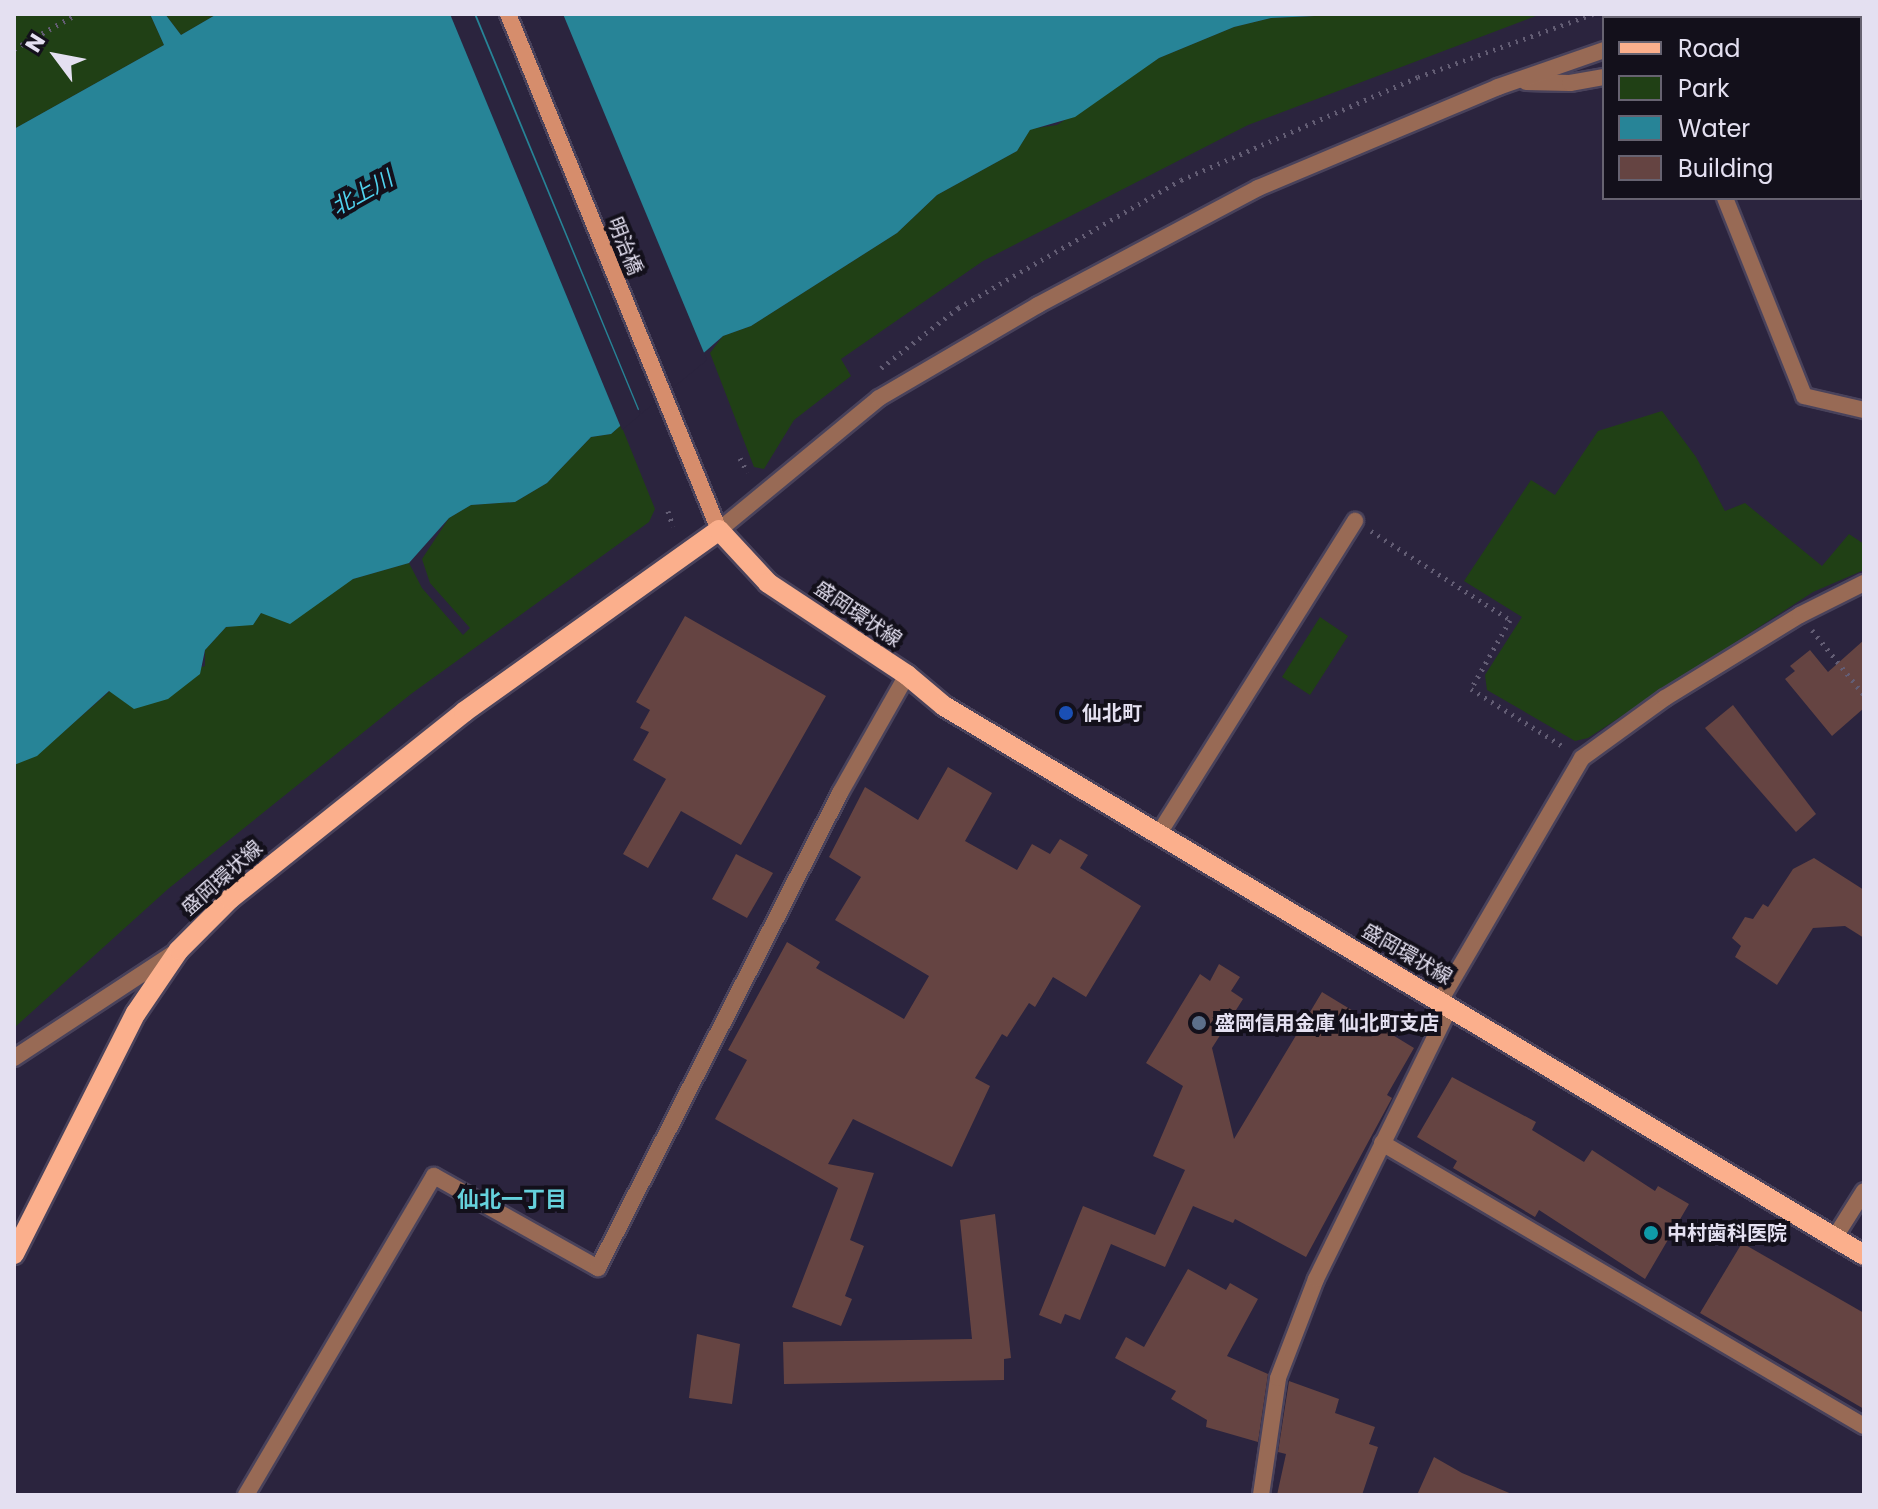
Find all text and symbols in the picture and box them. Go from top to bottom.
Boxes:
north arrow [16,16,96,96]
legend [1602,16,1862,200]
text: N [18,28,53,58]
text: Road [1678,32,1740,65]
text: Park [1678,72,1729,105]
text: Water [1678,112,1750,145]
text: Building [1678,152,1774,185]
water label: 北上川 [327,165,397,221]
street label: 明治橋 [603,214,647,278]
street label: 盛岡環状線 [810,576,906,652]
place label: 仙北町 [1082,701,1142,725]
marker: 仙北町 [1057,704,1075,722]
street label: 盛岡環状線 [177,836,267,920]
street label: 盛岡環状線 [1358,919,1456,989]
place label: 盛岡信用金庫 仙北町支店 [1215,1011,1439,1035]
marker: 盛岡信用金庫 仙北町支店 [1190,1014,1208,1032]
district label: 仙北一丁目 [457,1187,567,1213]
place label: 中村歯科医院 [1667,1221,1787,1245]
marker: 中村歯科医院 [1642,1224,1660,1242]

